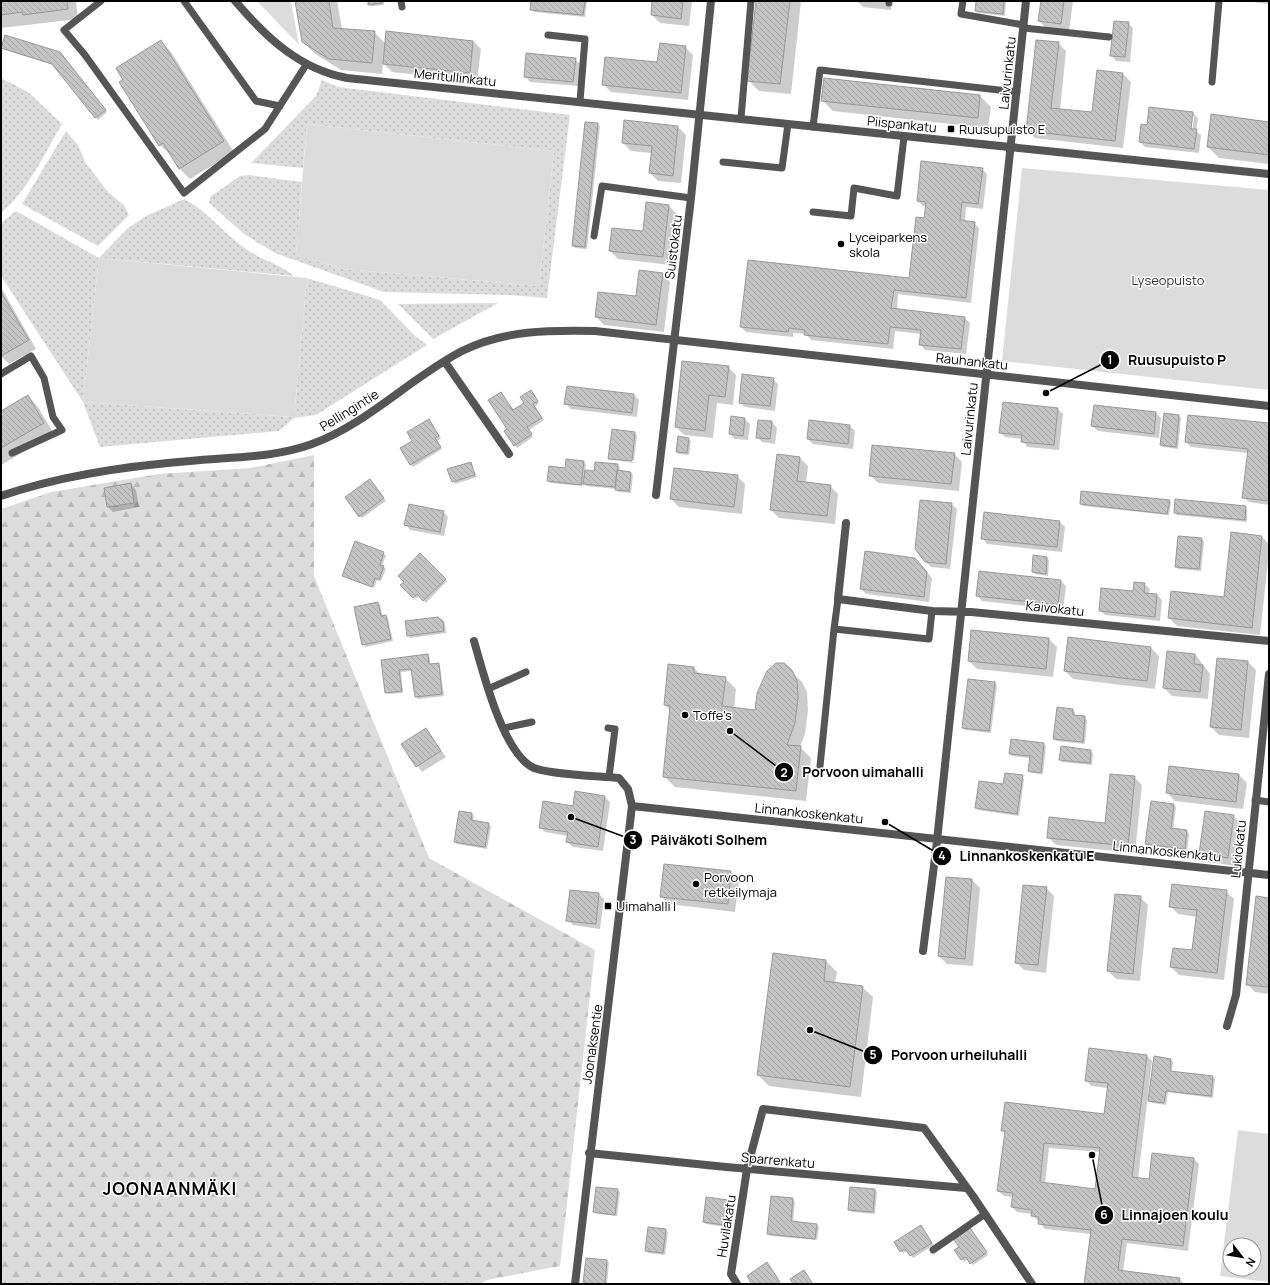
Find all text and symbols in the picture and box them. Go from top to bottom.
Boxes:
street label: Laivurinkatu [994,36,1020,110]
street label: Meritullinkatu [413,64,497,90]
street label: Piispankatu [866,111,938,137]
place label: Ruusupuisto E [959,120,1045,138]
marker: Ruusupuisto E [946,124,956,134]
street label: Suistokatu [660,214,686,280]
place label: Lyceiparkens skola [849,228,927,261]
marker: Lyceiparkens skola [836,239,846,249]
park label: Lyseopuisto [1132,271,1205,289]
callout: Ruusupuisto P [1100,347,1234,373]
street label: Rauhankatu [935,348,1009,374]
text: Ruusupuisto P [1128,350,1226,369]
text: 1 [1107,351,1113,368]
street label: Laivurinkatu [956,382,982,456]
street label: Pellingintie [316,385,382,435]
street label: Kaivokatu [1025,596,1085,620]
place label: Toffe's [693,706,732,724]
marker: Toffe's [680,710,690,720]
callout: Porvoon uimahalli [774,759,932,785]
text: Porvoon uimahalli [802,762,924,781]
text: 2 [780,764,788,781]
street label: Linnankoskenkatu [754,798,864,828]
street label: Lukiokatu [1226,819,1250,879]
callout: Päiväkoti Solhem [623,827,775,853]
text: Päiväkoti Solhem [651,830,767,849]
text: 3 [630,831,637,848]
street label: Linnankoskenkatu [1112,836,1222,866]
callout: Linnankoskenkatu E [932,843,1103,869]
text: Linnankoskenkatu E [960,846,1094,865]
text: 4 [938,847,946,864]
place label: Porvoon retkeilymaja [704,868,777,901]
marker: Porvoon retkeilymaja [691,879,701,889]
place label: Uimahalli I [616,897,676,915]
marker: Uimahalli I [603,901,613,911]
street label: Joonaksentie [577,1003,607,1085]
callout: Porvoon urheiluhalli [863,1042,1035,1068]
text: Porvoon urheiluhalli [891,1045,1027,1064]
text: 5 [869,1046,877,1063]
street label: Sparrenkatu [740,1148,816,1172]
district label: JOONAANMÄKI [103,1177,237,1200]
street label: Huvilakatu [712,1193,740,1259]
callout: Linnajoen koulu [1094,1202,1237,1228]
text: Linnajoen koulu [1122,1205,1228,1224]
text: 6 [1100,1206,1108,1223]
north arrow [1222,1237,1262,1277]
text: N [1242,1255,1259,1270]

